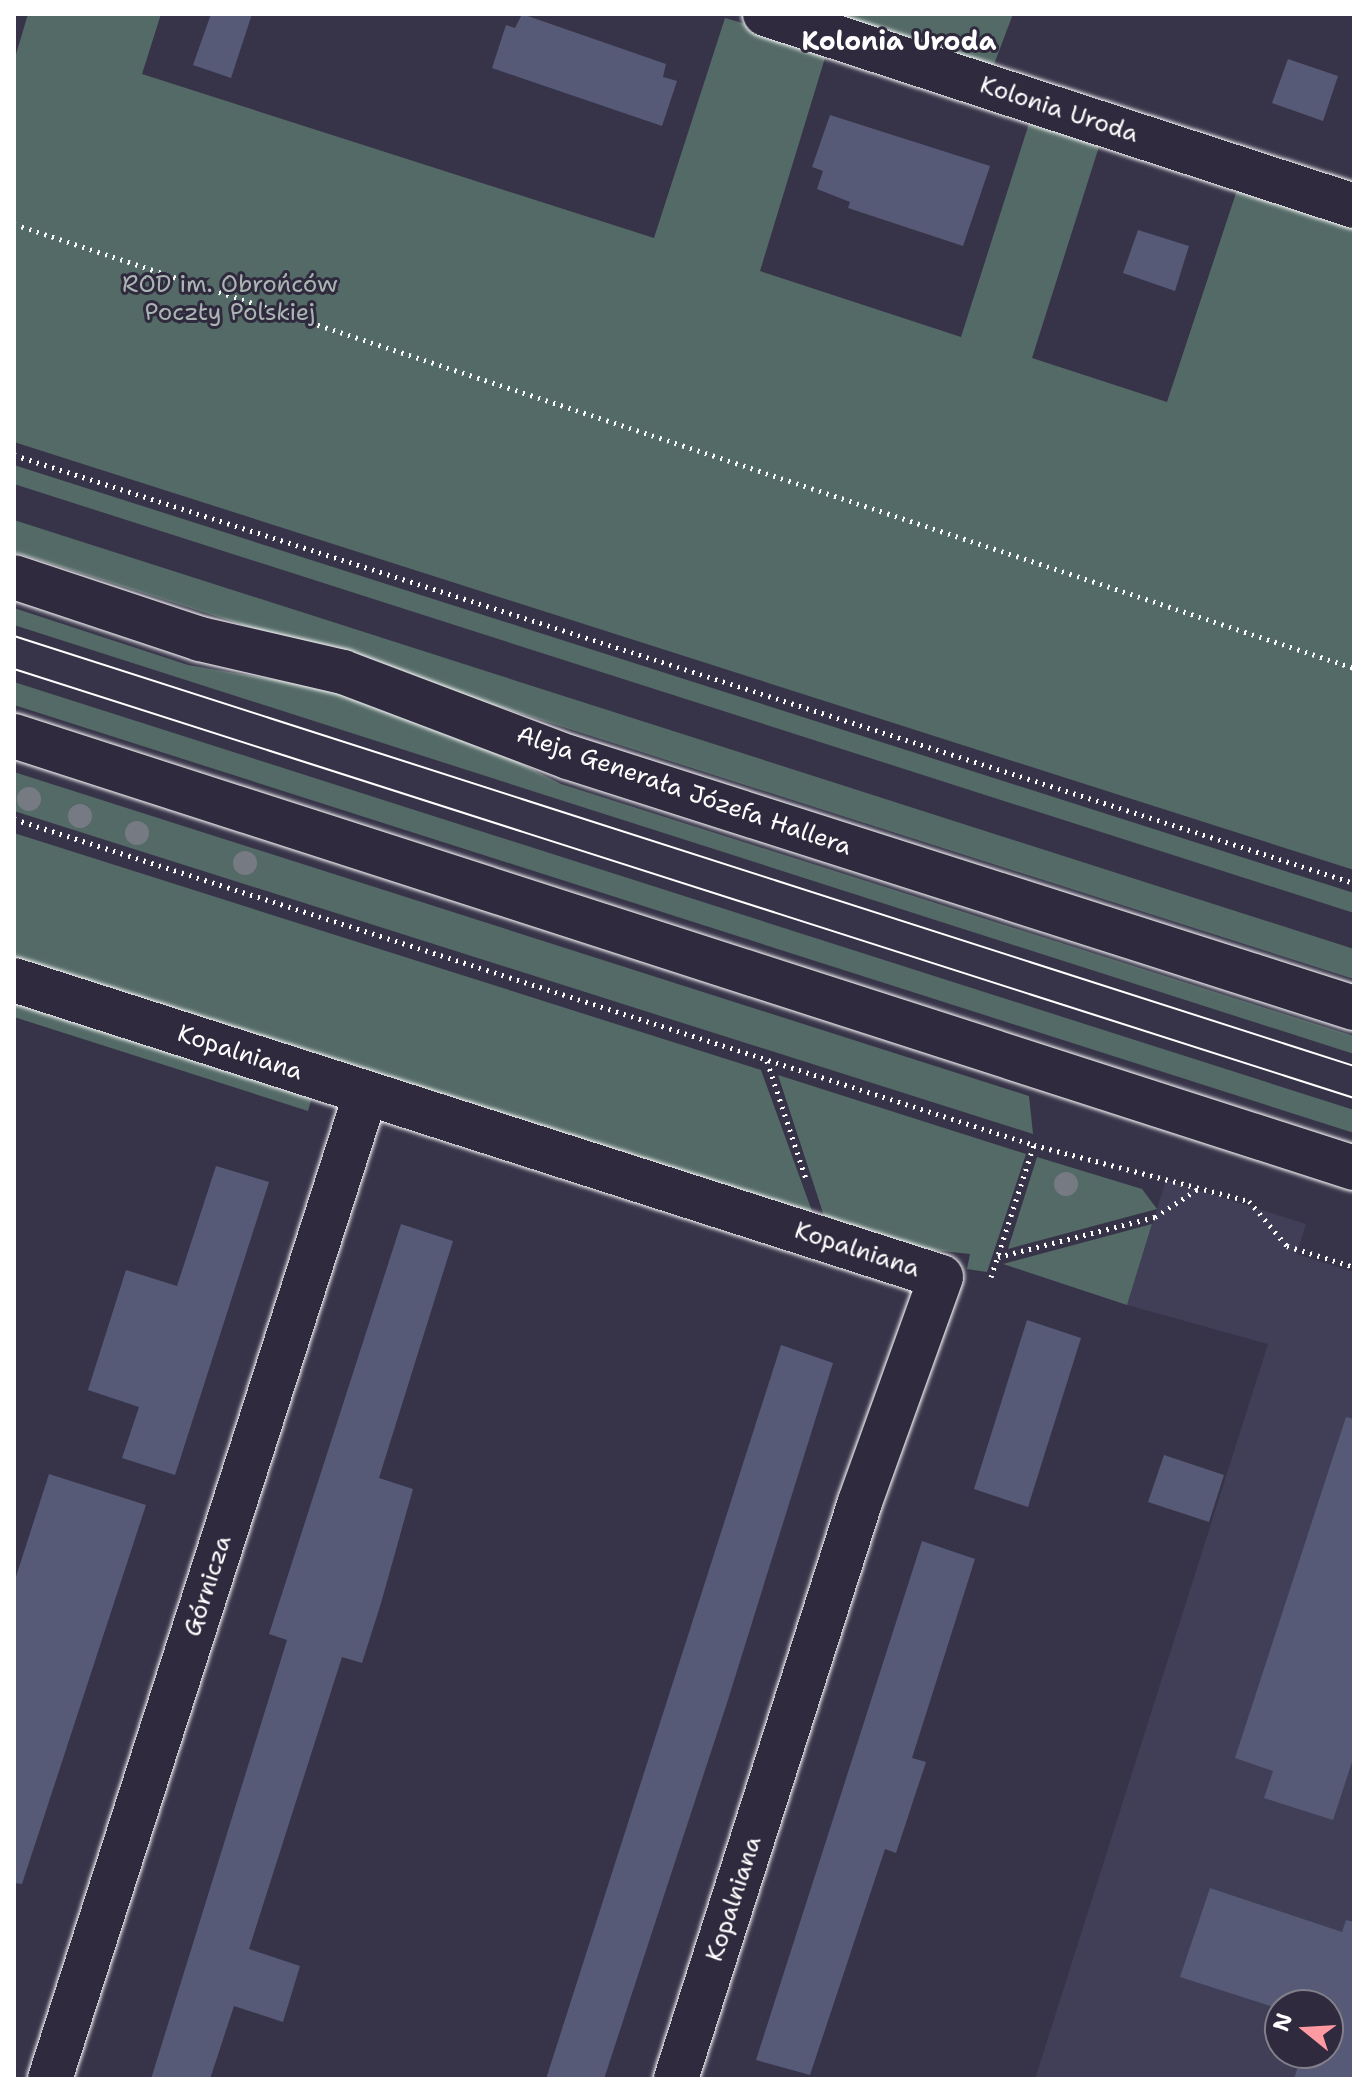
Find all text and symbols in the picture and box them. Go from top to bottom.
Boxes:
district label: Kolonia Uroda [802,25,996,57]
street label: Kolonia Uroda [976,71,1142,149]
park label: ROD im. Obrońców Poczty Polskiej [122,271,338,327]
street label: Aleja Generała Józefa Hallera [513,720,855,862]
street label: Kopalniana [174,1019,306,1087]
street label: Kopalniana [791,1216,923,1284]
street label: Górnicza [178,1532,238,1640]
street label: Kopalniana [700,1833,768,1965]
north arrow [1264,1989,1344,2069]
text: N [1266,2009,1299,2035]

